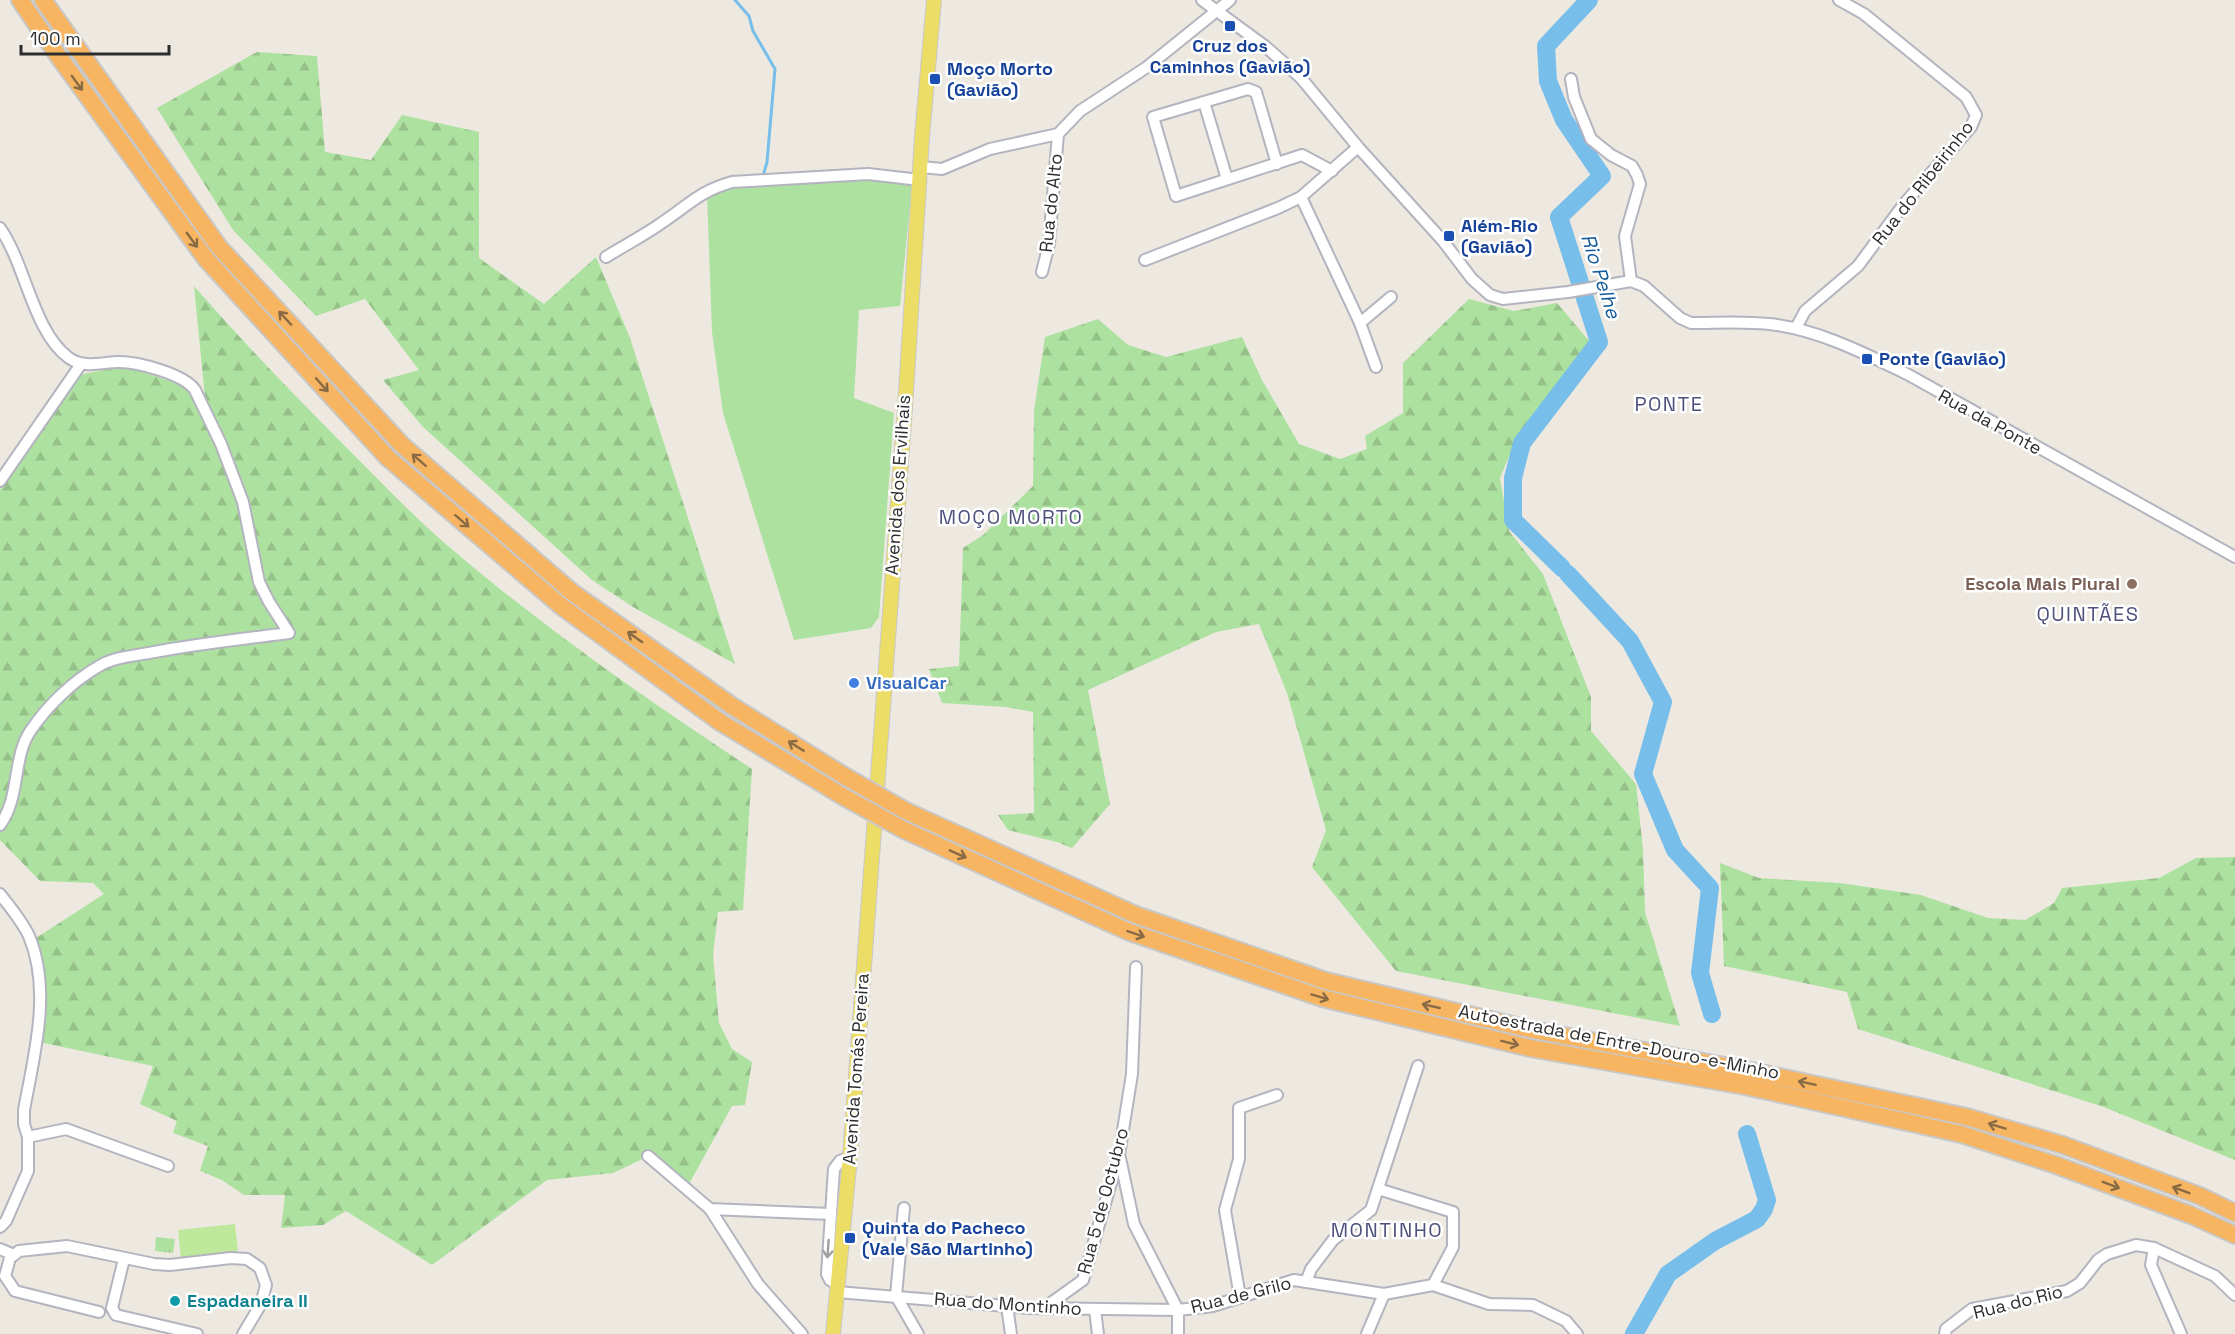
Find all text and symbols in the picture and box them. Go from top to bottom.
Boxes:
scale bar [21,18,170,56]
marker: Cruz dos Caminhos (Gavião) [1223,19,1237,33]
text: 100 m [30,27,81,50]
place label: Cruz dos Caminhos (Gavião) [1150,34,1310,78]
place label: Moço Morto (Gavião) [947,57,1053,101]
marker: Moço Morto (Gavião) [928,72,942,86]
one-way arrow [71,74,83,90]
street label: Rua do Ribeirinho [1867,116,1978,249]
street label: Rua do Alto [1034,152,1067,254]
place label: Além-Rio (Gavião) [1461,214,1538,258]
marker: Além-Rio (Gavião) [1442,229,1456,243]
water label: Rio Pelhe [1575,230,1627,323]
one-way arrow [186,231,199,247]
one-way arrow [278,311,292,326]
place label: Ponte (Gavião) [1879,347,2006,370]
marker: Ponte (Gavião) [1860,352,1874,366]
one-way arrow [315,378,329,393]
street label: Rua da Ponte [1934,384,2046,459]
district label: PONTE [1634,391,1704,417]
street label: Avenida dos Ervilhais [880,394,915,576]
one-way arrow [412,453,427,467]
district label: MOÇO MORTO [939,504,1083,530]
one-way arrow [454,514,469,528]
place label: Escola Mais Plural [1965,572,2120,595]
marker: Escola Mais Plural [2125,577,2139,591]
district label: QUINTÃES [2036,601,2140,627]
one-way arrow [627,631,643,643]
place label: VisualCar [866,671,947,694]
marker: VisualCar [847,676,861,690]
one-way arrow [788,740,805,752]
one-way arrow [948,849,966,861]
one-way arrow [1126,930,1145,941]
street label: Avenida Tomás Pereira [837,972,874,1165]
one-way arrow [1310,992,1329,1003]
one-way arrow [1422,999,1441,1011]
street label: Autoestrada de Entre-Douro-e-Minho [1457,999,1781,1084]
one-way arrow [1500,1038,1519,1050]
one-way arrow [1798,1077,1818,1088]
one-way arrow [1988,1119,2007,1131]
street label: Rua 5 de Octubro [1072,1125,1133,1277]
one-way arrow [2101,1181,2120,1192]
one-way arrow [2173,1183,2191,1194]
place label: Quinta do Pacheco (Vale São Martinho) [862,1216,1033,1260]
district label: MONTINHO [1331,1217,1443,1243]
marker: Quinta do Pacheco (Vale São Martinho) [843,1231,857,1245]
one-way arrow [823,1239,834,1259]
street label: Rua de Grilo [1188,1271,1294,1318]
street label: Rua do Rio [1971,1279,2065,1324]
street label: Rua do Montinho [933,1287,1083,1320]
place label: Espadaneira II [187,1289,308,1312]
marker: Espadaneira II [168,1294,182,1308]

